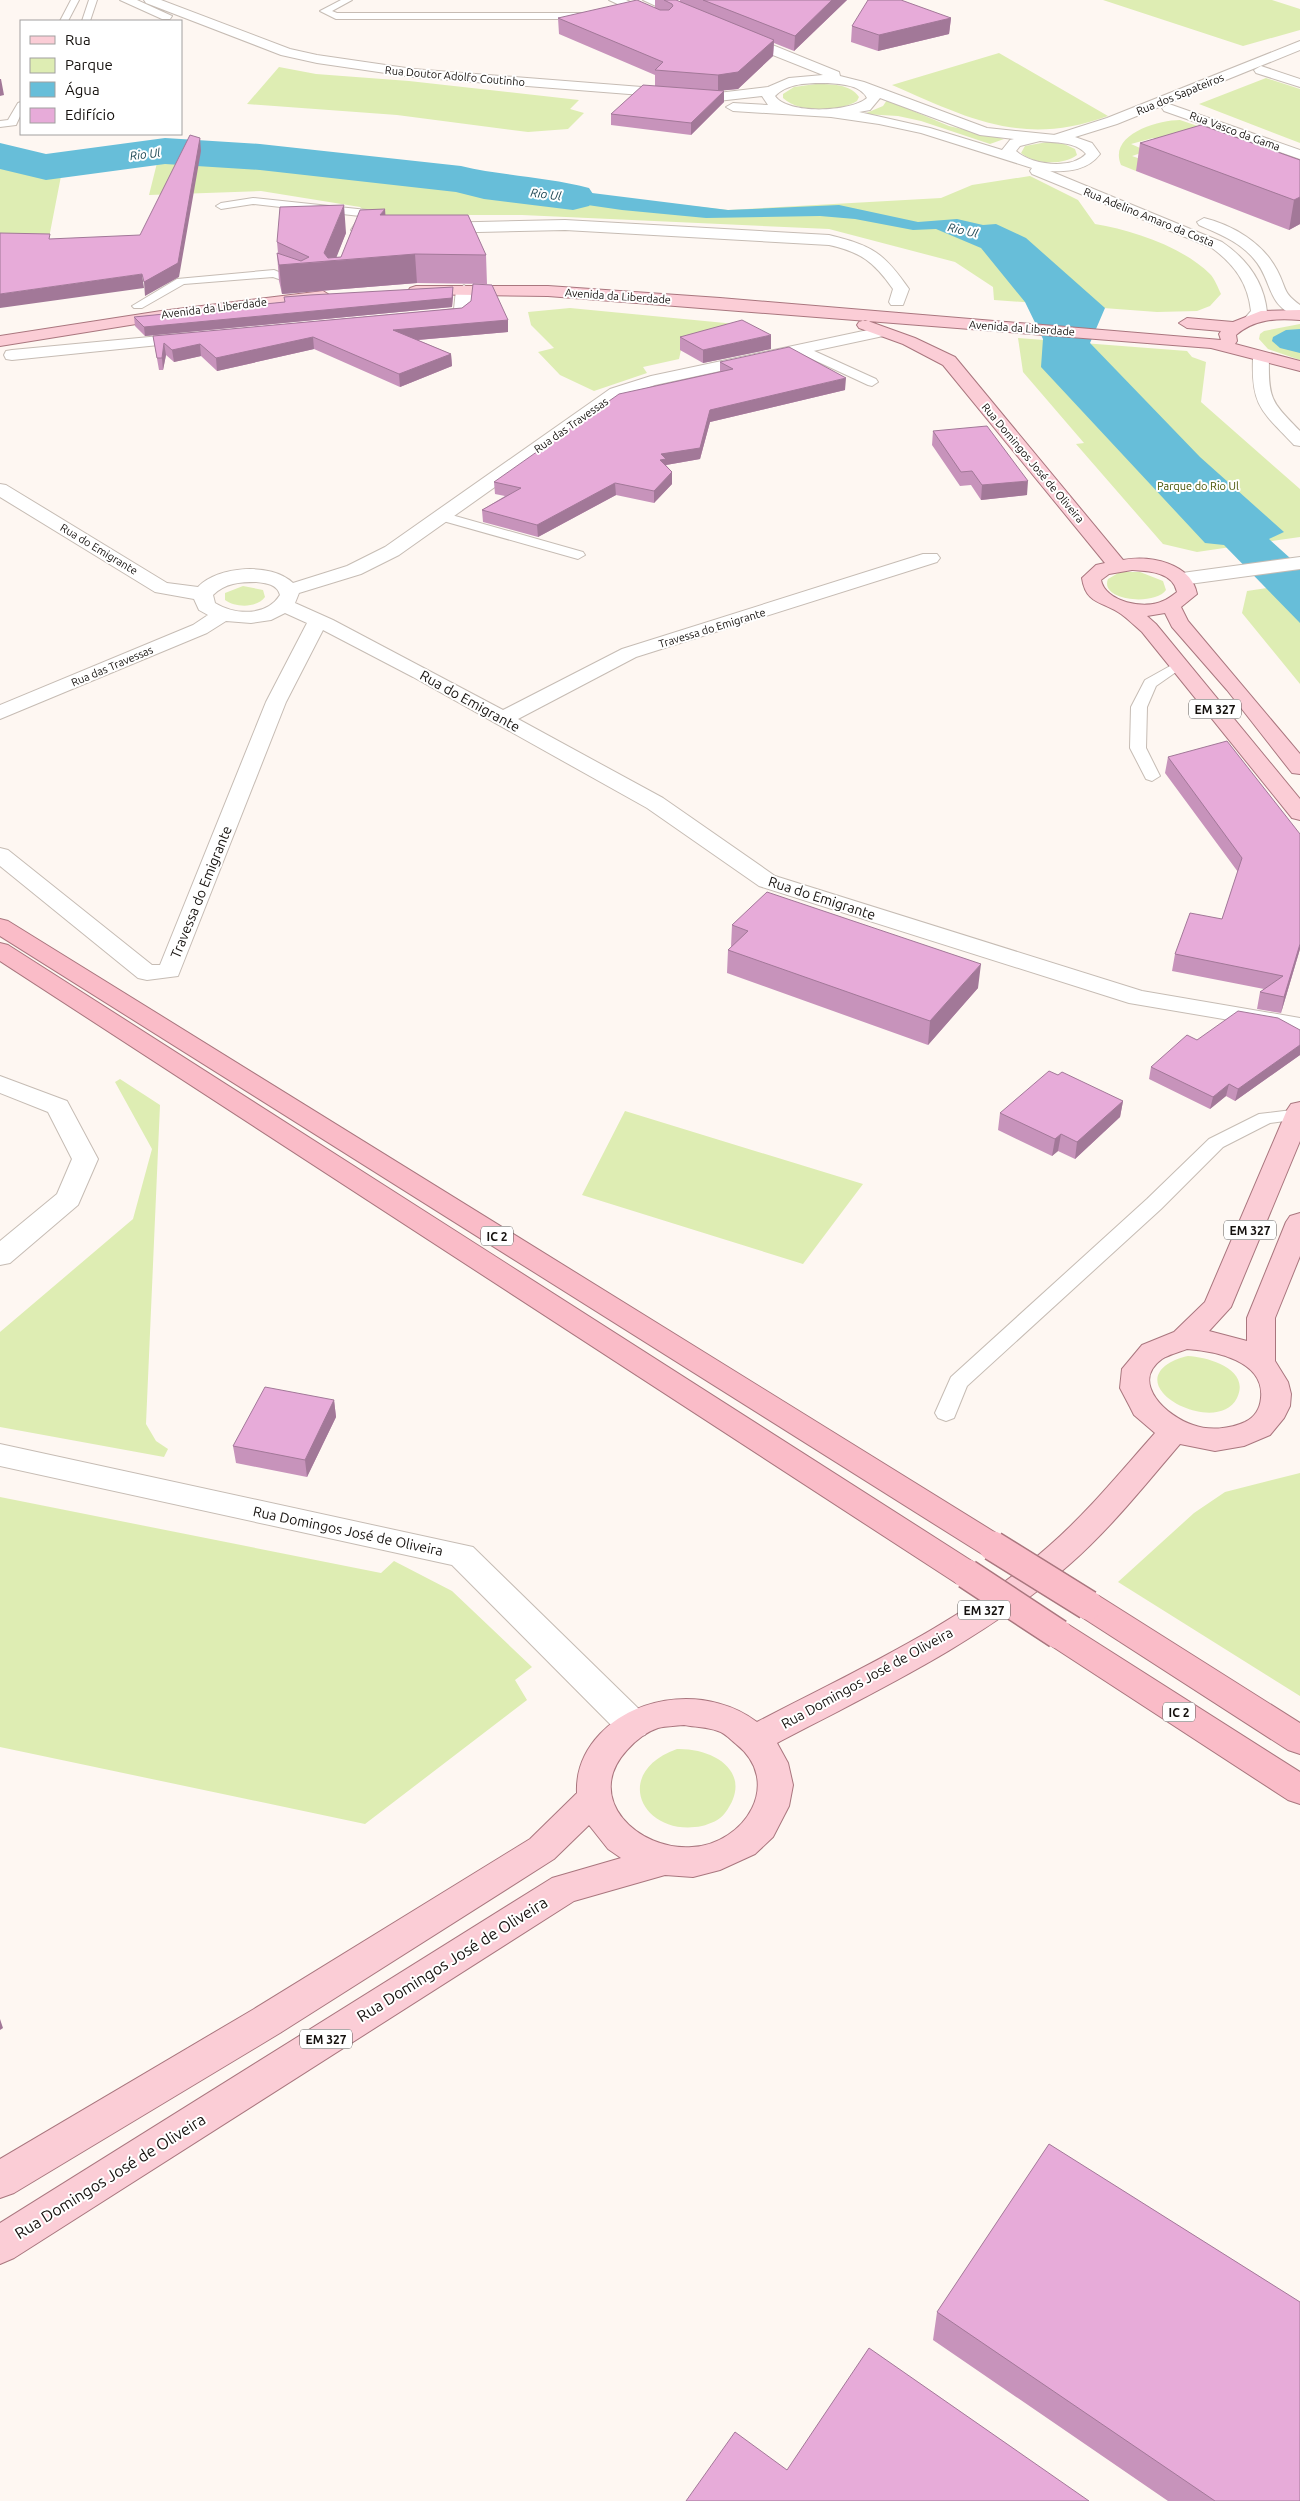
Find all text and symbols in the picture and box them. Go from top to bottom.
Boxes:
legend [20,20,182,135]
text: Rua [65,31,91,48]
text: Parque [65,56,113,73]
street label: Rua Doutor Adolfo Coutinho [384,64,526,88]
street label: Rua dos Sapateiros [1134,71,1226,117]
text: Água [65,81,100,98]
text: Edifício [65,106,115,123]
street label: Rua Vasco da Gama [1188,109,1282,153]
water label: Rio Ul [129,146,162,162]
street label: Rua Adelino Amaro da Costa [1082,185,1216,249]
water label: Rio Ul [530,186,563,202]
water label: Rio Ul [946,220,980,240]
street label: Avenida da Liberdade [565,286,671,306]
street label: Avenida da Liberdade [161,296,267,320]
street label: Avenida da Liberdade [969,318,1075,338]
street label: Rua das Travessas [532,395,611,455]
street label: Rua Domingos José de Oliveira [979,401,1087,525]
park label: Parque do Rio Ul [1157,480,1239,492]
street label: Rua do Emigrante [58,521,140,577]
street label: Travessa do Emigrante [657,606,767,650]
street label: Rua das Travessas [69,643,155,689]
street label: Rua do Emigrante [417,667,523,735]
road number: EM 327 [1189,700,1241,719]
street label: Travessa do Emigrante [167,823,235,961]
street label: Rua do Emigrante [766,873,878,923]
road number: EM 327 [1224,1220,1276,1240]
road number: IC 2 [481,1226,513,1246]
street label: Rua Domingos José de Oliveira [252,1503,444,1559]
road number: EM 327 [958,1600,1010,1620]
street label: Rua Domingos José de Oliveira [778,1624,956,1732]
road number: IC 2 [1163,1702,1195,1721]
street label: Rua Domingos José de Oliveira [353,1893,551,2025]
road number: EM 327 [300,2030,352,2048]
street label: Rua Domingos José de Oliveira [11,2110,209,2242]

